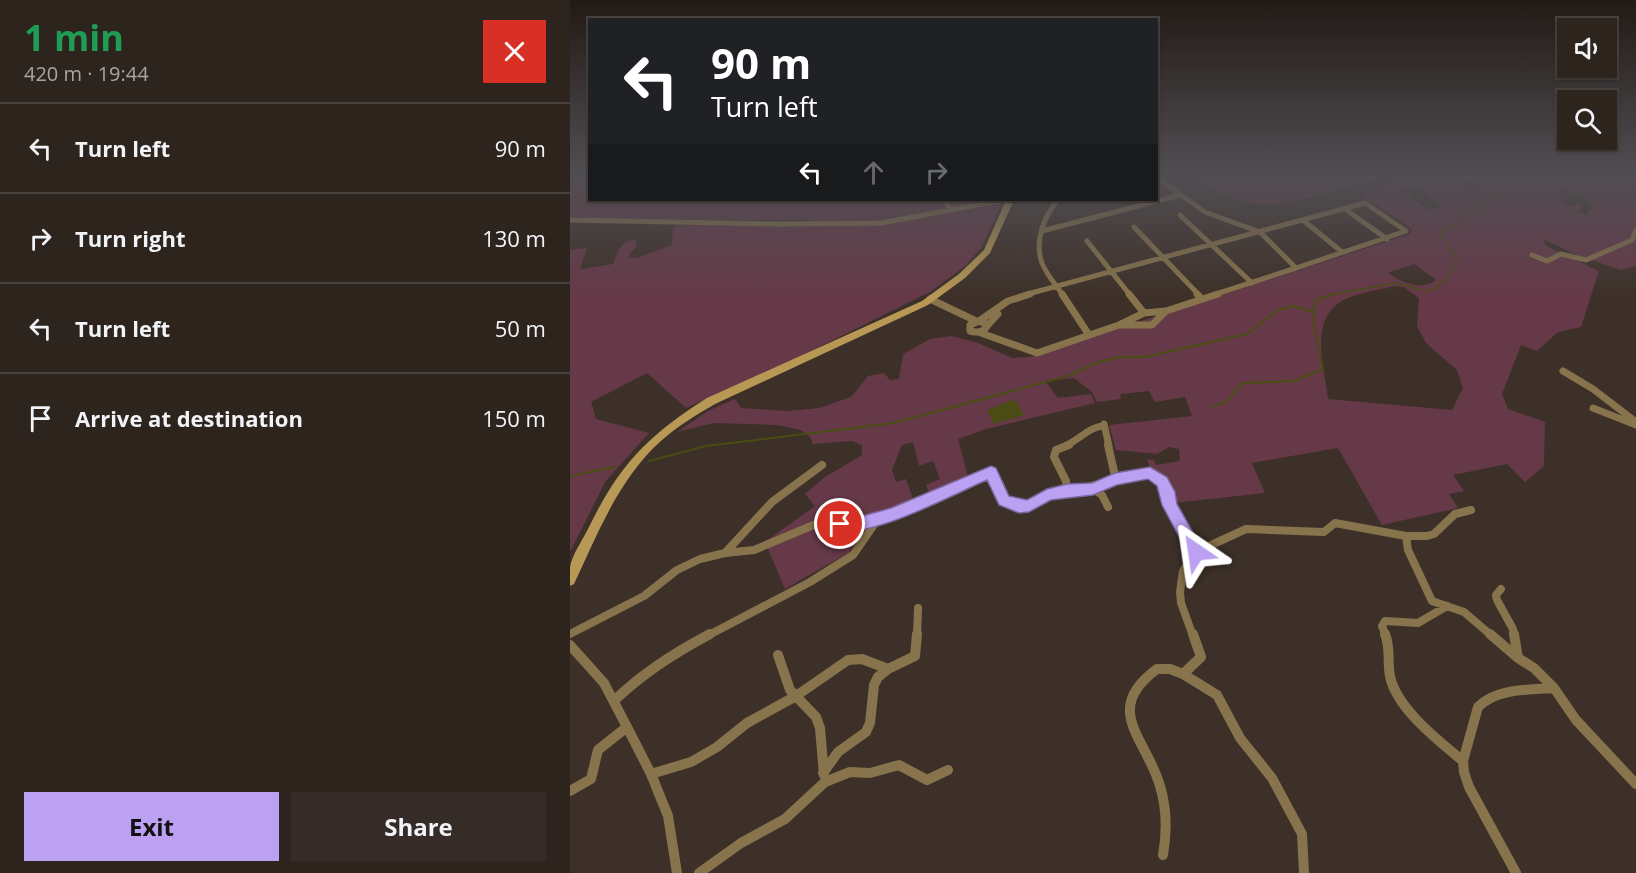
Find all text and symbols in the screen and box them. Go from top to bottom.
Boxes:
text: 1 min [24,13,124,62]
map controls [1557,18,1617,150]
button: sound [1557,18,1617,78]
button: close [483,20,546,83]
text: 90 m [711,34,811,91]
icon: left [612,42,690,120]
text: 420 m · 19:44 [24,60,149,87]
text: Turn left [711,88,818,125]
button: search [1557,90,1617,150]
icon: left [24,132,57,165]
text: Turn left [75,133,170,163]
text: 90 m [495,133,546,163]
icon: left [794,156,827,189]
icon: ahead [857,156,890,189]
icon: right [920,156,953,189]
icon: right [24,222,57,255]
text: Turn right [75,223,186,253]
text: 130 m [482,223,546,253]
icon: left [24,312,57,345]
text: Turn left [75,313,170,343]
text: 50 m [495,313,546,343]
icon: arrive [24,402,57,435]
text: Arrive at destination [75,403,303,433]
text: 150 m [482,403,546,433]
pin [814,498,865,549]
icon: arrive [823,507,856,540]
position arrow [1164,520,1228,584]
button: Exit [24,792,279,861]
button: Share [291,792,546,861]

